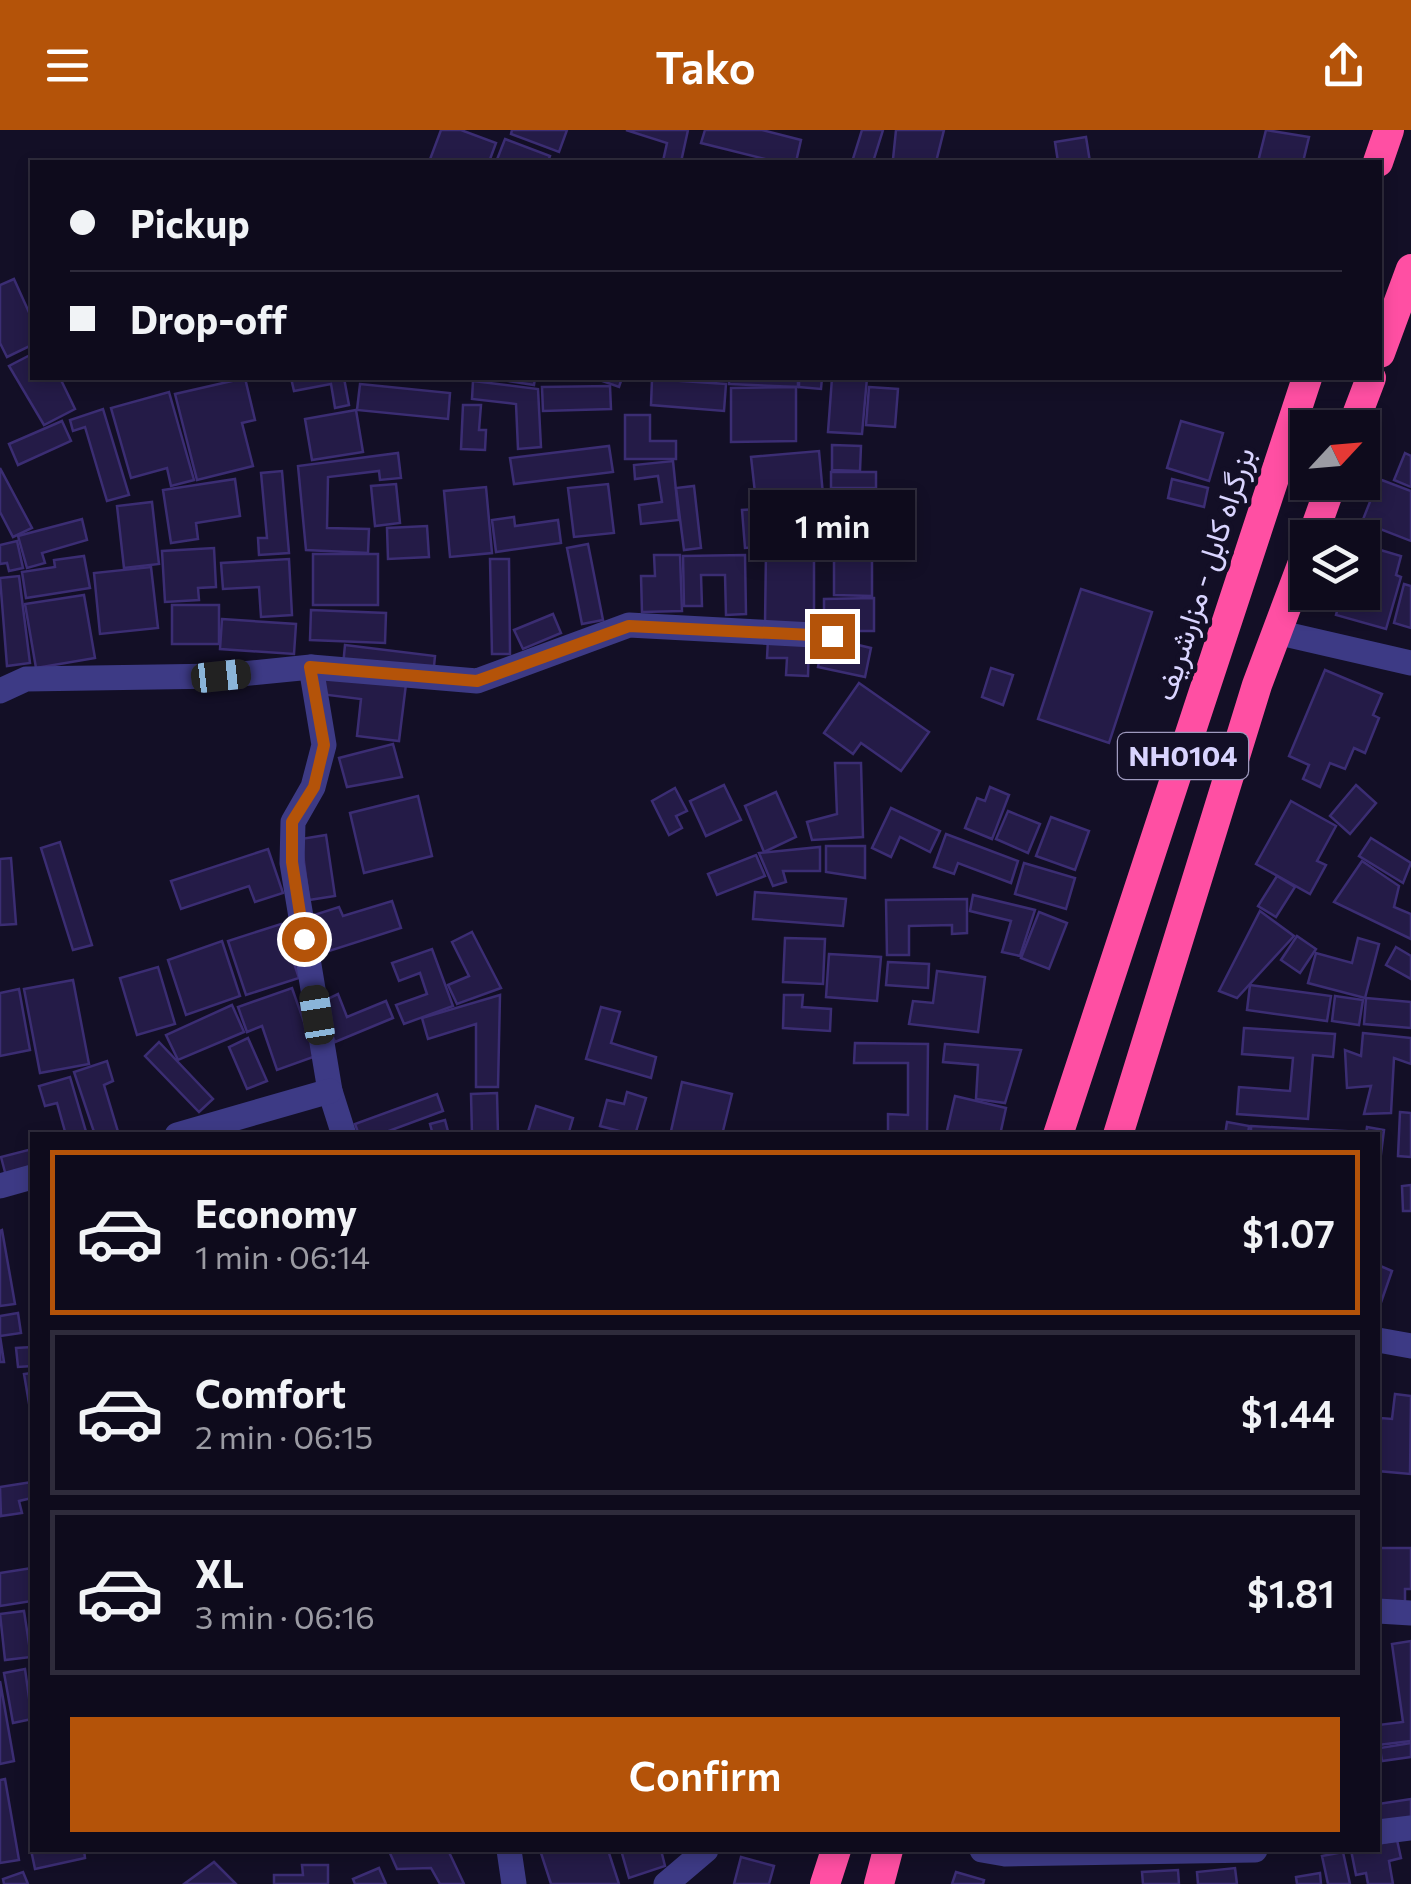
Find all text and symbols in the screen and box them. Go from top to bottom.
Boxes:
icon: menu [40,38,95,93]
text: Tako [655,38,756,93]
icon: share [1316,38,1371,93]
text: Pickup [130,199,250,246]
text: Drop-off [130,295,287,342]
north arrow [1290,410,1380,500]
map controls [1290,410,1380,610]
street label: بزرگراه کابل - مزارشریف [1144,442,1263,705]
callout: 1 min [750,491,914,561]
text: 1 min [795,505,870,545]
button: layers [1290,520,1380,610]
route end [810,614,855,659]
car [190,658,252,694]
road number: NH0104 [1118,733,1248,779]
route start [282,917,327,962]
car [297,983,337,1047]
icon: car [75,1188,165,1278]
text: Economy [195,1189,357,1236]
text: $1.07 [1242,1209,1335,1256]
text: 1 min · 06:14 [195,1236,370,1276]
icon: car [75,1368,165,1458]
text: Comfort [195,1369,346,1416]
text: $1.44 [1241,1389,1335,1436]
text: 2 min · 06:15 [195,1416,373,1456]
icon: car [75,1548,165,1638]
text: XL [195,1549,244,1596]
text: $1.81 [1247,1569,1335,1616]
text: 3 min · 06:16 [195,1596,375,1636]
button: Confirm [70,1717,1340,1832]

